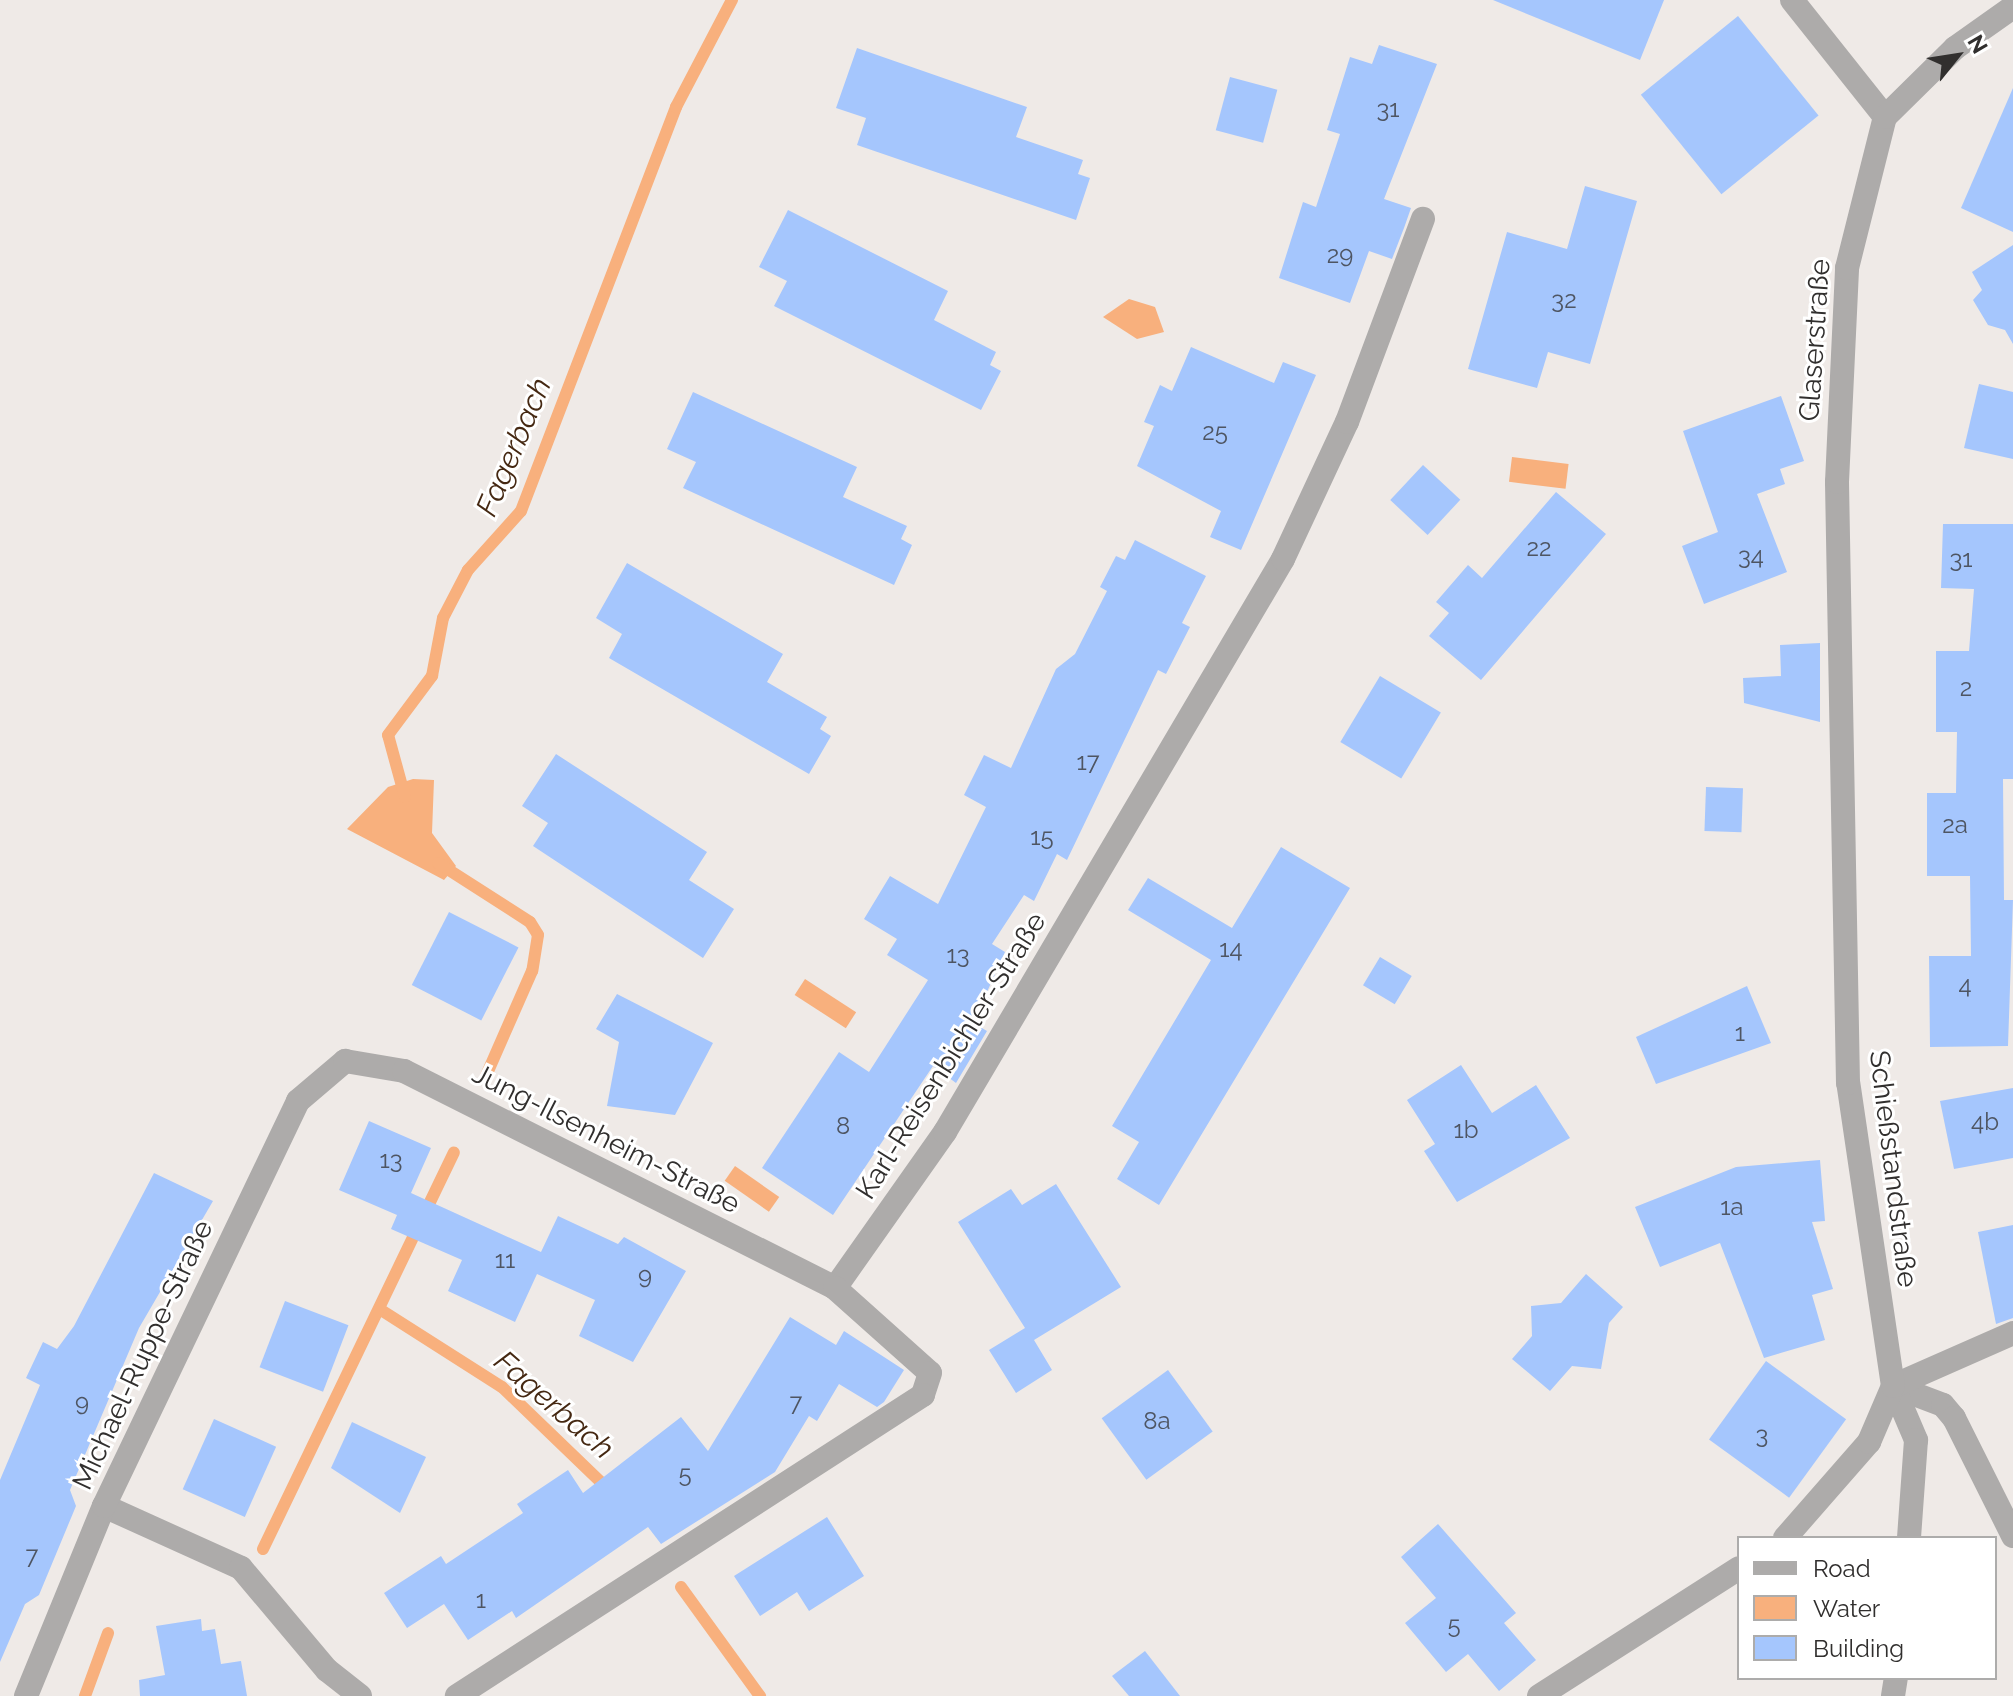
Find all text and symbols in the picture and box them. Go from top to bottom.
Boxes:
north arrow [1917,16,1997,96]
text: N [1962,30,1993,58]
house number: 31 [1376,95,1400,123]
house number: 29 [1327,241,1353,269]
street label: Glaserstraße [1793,258,1837,422]
house number: 32 [1551,286,1577,314]
water label: Fagerbach [469,373,559,521]
house number: 25 [1202,418,1228,446]
house number: 22 [1526,534,1552,562]
house number: 34 [1738,542,1764,570]
house number: 31 [1949,545,1973,573]
house number: 2 [1960,674,1972,702]
house number: 17 [1077,748,1099,776]
house number: 2a [1942,811,1968,839]
house number: 15 [1030,823,1054,851]
street label: Karl-Reisenbichler-Straße [849,907,1053,1205]
house number: 14 [1219,935,1243,963]
house number: 13 [946,941,970,969]
house number: 4 [1958,971,1972,999]
house number: 1 [1735,1019,1745,1047]
street label: Schießstandstraße [1862,1049,1924,1289]
street label: Jung-Ilsenheim-Straße [467,1057,745,1221]
house number: 4b [1971,1108,1999,1136]
house number: 8 [836,1112,850,1140]
house number: 1b [1453,1116,1479,1144]
house number: 13 [379,1146,403,1174]
house number: 1a [1720,1193,1744,1221]
street label: Michael-Ruppe-Straße [66,1215,220,1495]
house number: 11 [495,1246,515,1274]
house number: 9 [638,1262,652,1290]
water label: Fagerbach [487,1343,621,1467]
house number: 9 [75,1389,89,1417]
house number: 7 [790,1389,802,1417]
house number: 8a [1143,1407,1171,1435]
house number: 3 [1756,1421,1768,1449]
house number: 5 [678,1460,692,1488]
legend [1737,1536,1997,1680]
house number: 7 [26,1542,38,1570]
text: Road [1813,1554,1871,1583]
house number: 1 [476,1586,486,1614]
text: Water [1813,1594,1880,1623]
house number: 5 [1447,1611,1461,1639]
text: Building [1813,1634,1904,1663]

